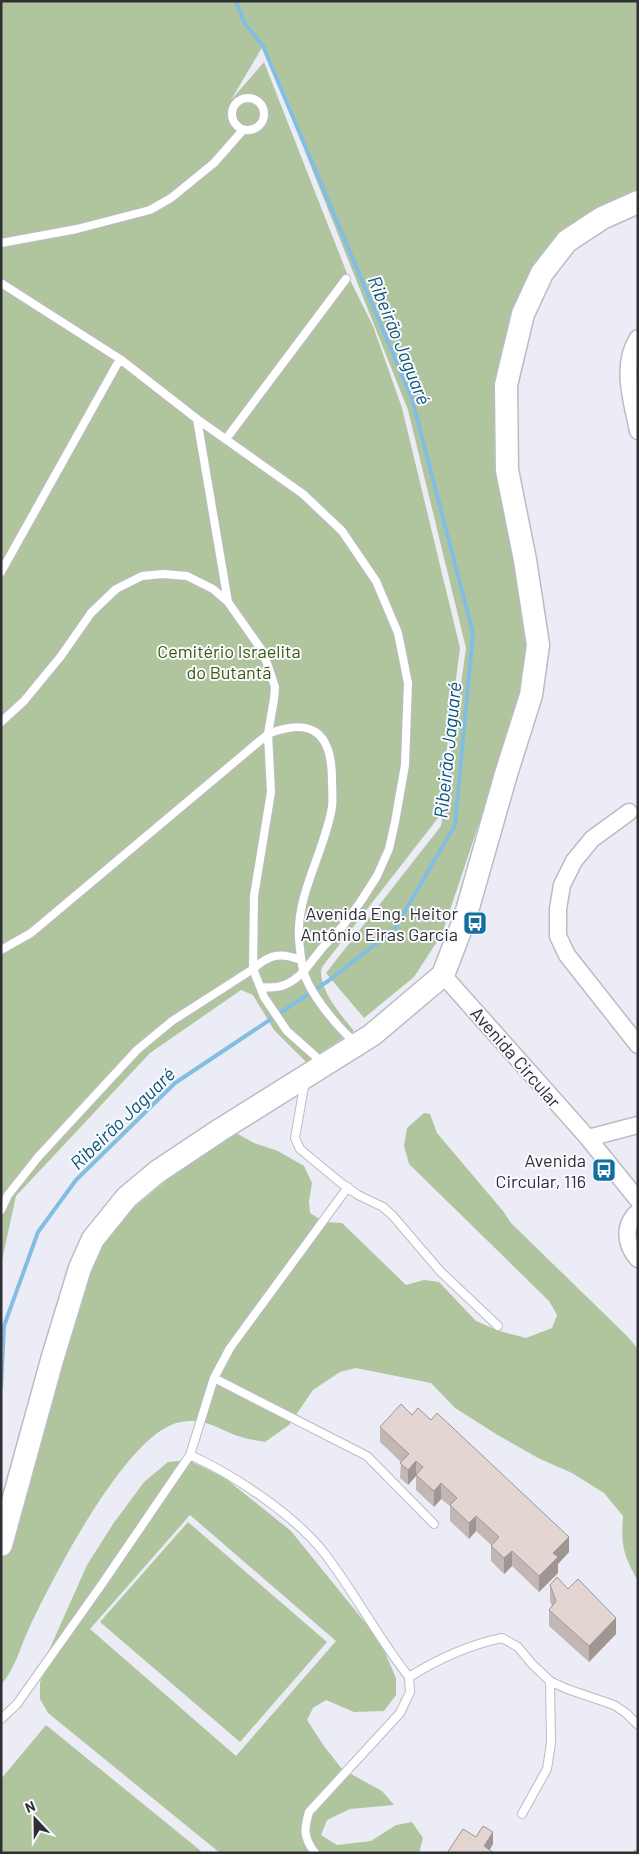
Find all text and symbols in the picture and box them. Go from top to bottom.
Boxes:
water label: Ribeirão Jaguaré [364,272,436,408]
park label: Cemitério Israelita do Butantã [157,640,301,683]
water label: Ribeirão Jaguaré [428,680,466,819]
place label: Avenida Eng. Heitor Antônio Eiras Garcia [301,902,458,945]
bus stop icon: Avenida Eng. Heitor Antônio Eiras Garcia [462,910,488,936]
street label: Avenida Circular [466,1002,566,1112]
water label: Ribeirão Jaguaré [65,1062,179,1174]
place label: Avenida Circular, 116 [495,1149,586,1192]
bus stop icon: Avenida Circular, 116 [591,1157,617,1183]
north arrow [10,1794,60,1844]
text: N [22,1797,37,1816]

